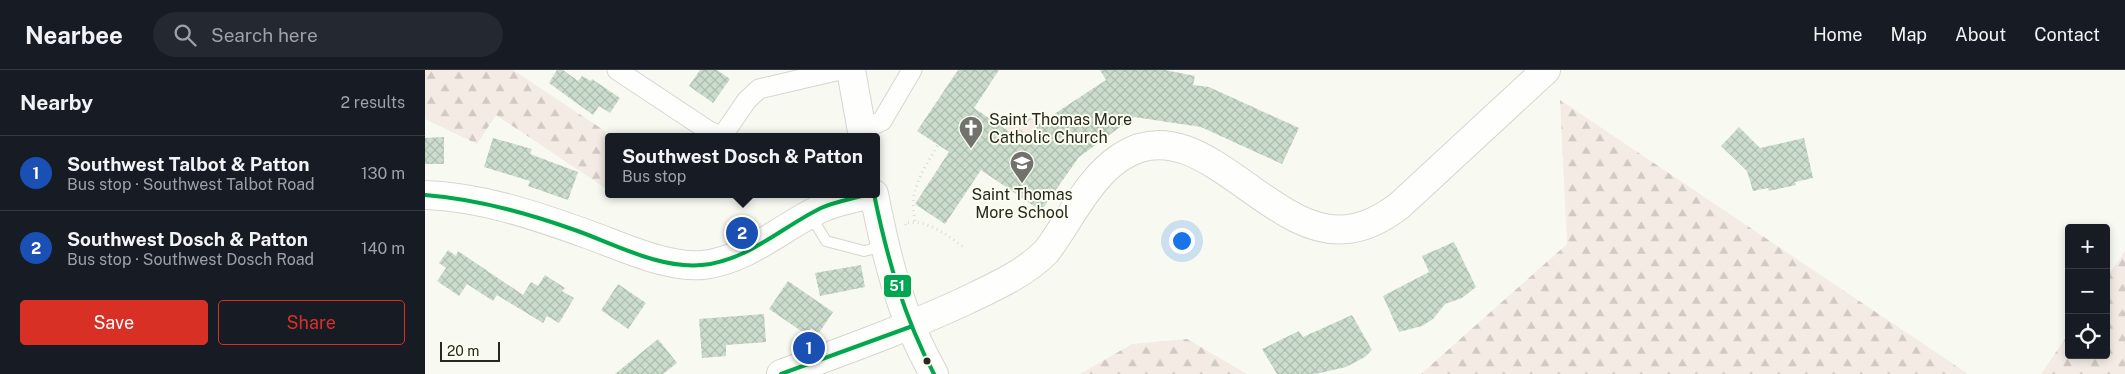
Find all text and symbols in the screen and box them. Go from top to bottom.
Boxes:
search box [153,12,503,57]
text: Nearbee [25,21,123,49]
icon: search [171,21,199,49]
text: Search here [211,24,318,46]
text: Home [1813,24,1863,45]
text: Map [1891,24,1927,45]
text: About [1955,24,2006,45]
text: Contact [2034,24,2100,45]
text: Nearby [20,90,93,115]
text: 2 results [340,93,405,112]
place label: Saint Thomas More Catholic Church [989,110,1132,147]
church icon: Saint Thomas More Catholic Church [958,115,984,149]
popup [605,133,880,198]
text: Southwest Dosch & Patton [622,145,863,167]
school or university icon: Saint Thomas More School [1009,150,1035,184]
text: Southwest Talbot & Patton [67,153,309,175]
text: 1 [33,164,39,183]
text: 130 m [361,164,405,183]
text: Bus stop [622,167,686,186]
text: Bus stop · Southwest Talbot Road [67,175,315,194]
place label: Saint Thomas More School [971,185,1073,222]
pin: 2 [726,214,758,252]
map controls [2065,224,2110,359]
button: + [2065,224,2110,269]
text: Southwest Dosch & Patton [67,228,308,250]
your location [1169,228,1195,254]
text: 2 [31,239,41,258]
text: 140 m [361,239,405,258]
text: Bus stop · Southwest Dosch Road [67,250,314,269]
button: − [2065,269,2110,314]
line badge: 51 [883,274,912,298]
text: 51 [889,278,905,294]
button: Save [20,300,208,345]
button: Share [218,300,405,345]
button: locate [2065,314,2110,359]
pin: 1 [793,329,825,367]
scale bar [440,339,500,362]
text: 20 m [447,343,479,359]
unlabelled marker [922,356,932,366]

